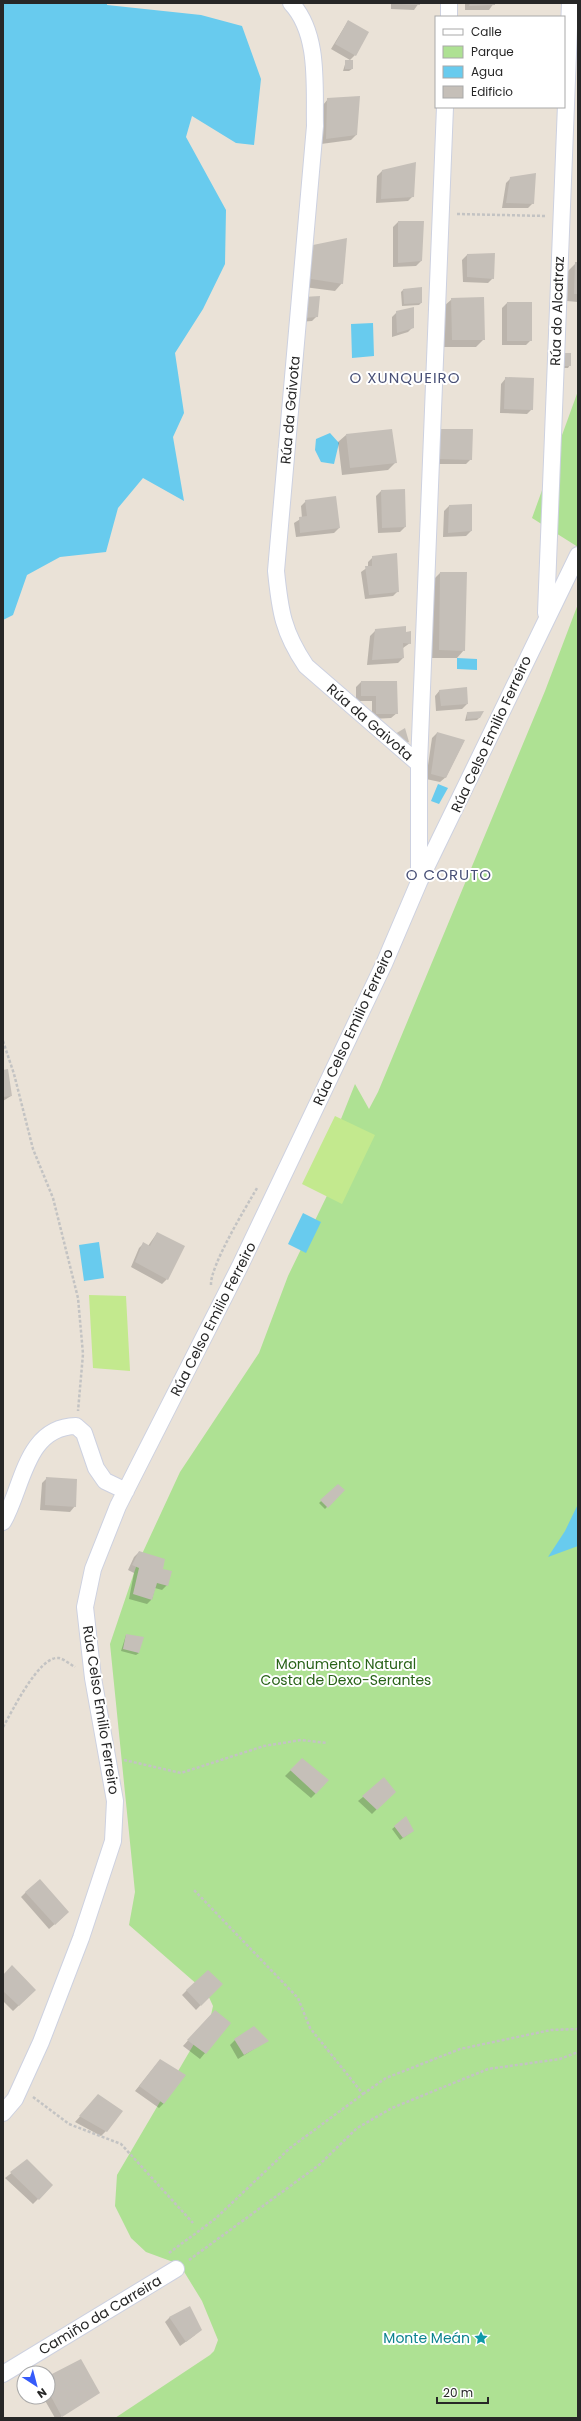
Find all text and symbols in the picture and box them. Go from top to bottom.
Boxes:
legend [435,16,565,108]
text: Calle [471,23,502,40]
text: Parque [471,43,514,60]
text: Agua [471,63,503,80]
text: Edificio [471,83,513,100]
street label: Rúa do Alcatraz [545,256,569,366]
street label: Rúa da Gaivota [275,355,305,465]
district label: O XUNQUEIRO [349,367,461,388]
street label: Rúa Celso Emilio Ferreiro [446,652,536,816]
street label: Rúa da Gaivota [322,679,418,765]
district label: O CORUTO [406,864,492,885]
street label: Rúa Celso Emilio Ferreiro [308,945,398,1109]
street label: Rúa Celso Emilio Ferreiro [165,1238,261,1400]
street label: Rúa Celso Emilio Ferreiro [78,1624,124,1796]
park label: Monumento Natural Costa de Dexo-Serantes [261,1654,431,1690]
street label: Camiño da Carreira [35,2270,165,2360]
place label: Monte Meán [383,2328,470,2348]
place icon: Monte Meán [473,2330,489,2346]
north arrow [16,2365,56,2405]
scale bar [437,2379,488,2405]
text: N [34,2384,50,2402]
text: 20 m [443,2384,473,2401]

